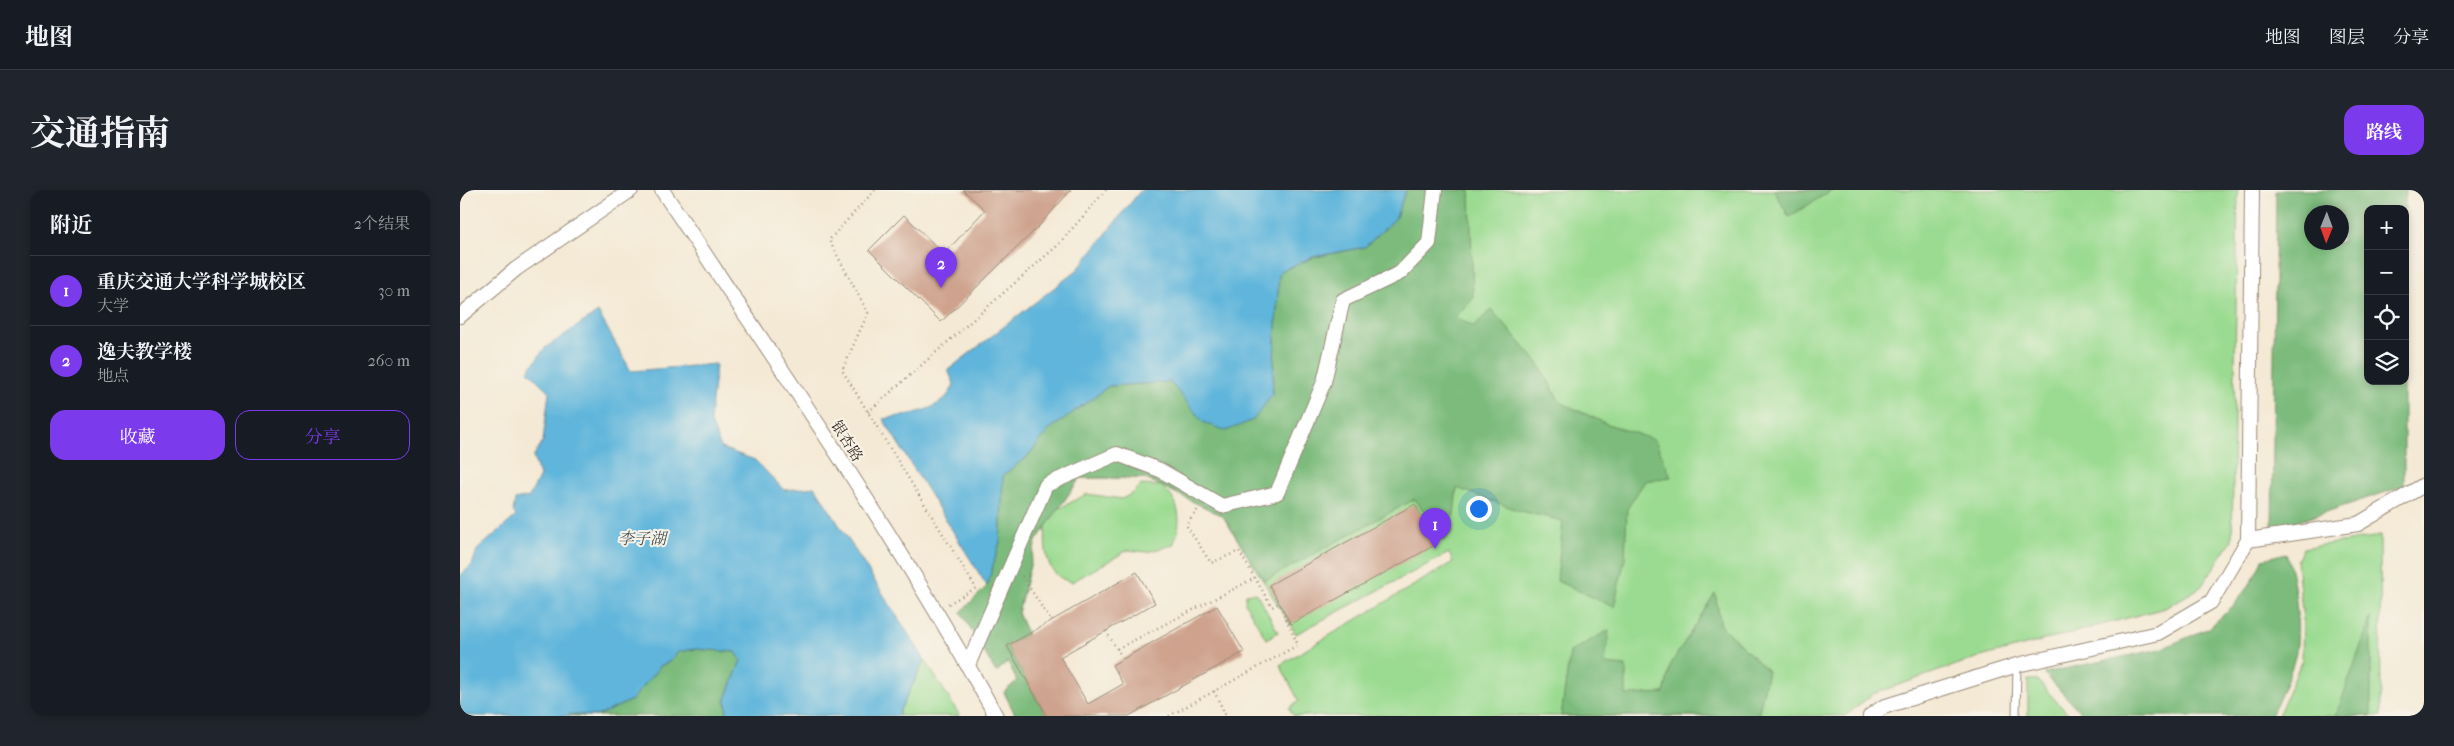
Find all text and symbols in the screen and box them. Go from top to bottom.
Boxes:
text: 地图 [25,23,73,51]
text: 地图 [2265,27,2301,48]
text: 图层 [2329,27,2365,48]
text: 分享 [2393,27,2429,48]
button: 路线 [2344,105,2424,155]
text: 交通指南 [30,113,170,154]
north arrow [2304,205,2349,250]
map controls [2364,205,2409,385]
button: + [2364,205,2409,250]
text: 附近 [50,213,92,237]
text: 2个结果 [354,214,410,233]
pin: 2 [925,247,957,288]
button: − [2364,250,2409,295]
text: 重庆交通大学科学城校区 [97,271,306,293]
text: 1 [63,281,69,300]
text: 30 m [378,281,410,300]
button: locate [2364,295,2409,340]
text: 大学 [97,296,129,315]
button: layers [2364,340,2409,385]
text: 逸夫教学楼 [97,341,192,363]
text: 2 [62,351,70,370]
text: 260 m [368,351,410,370]
text: 地点 [97,366,129,385]
button: 收藏 [50,410,225,460]
button: 分享 [235,410,410,460]
street label: 银杏路 [827,417,867,465]
your location [1466,496,1492,522]
pin: 1 [1419,508,1451,549]
water label: 李子湖 [618,529,669,548]

